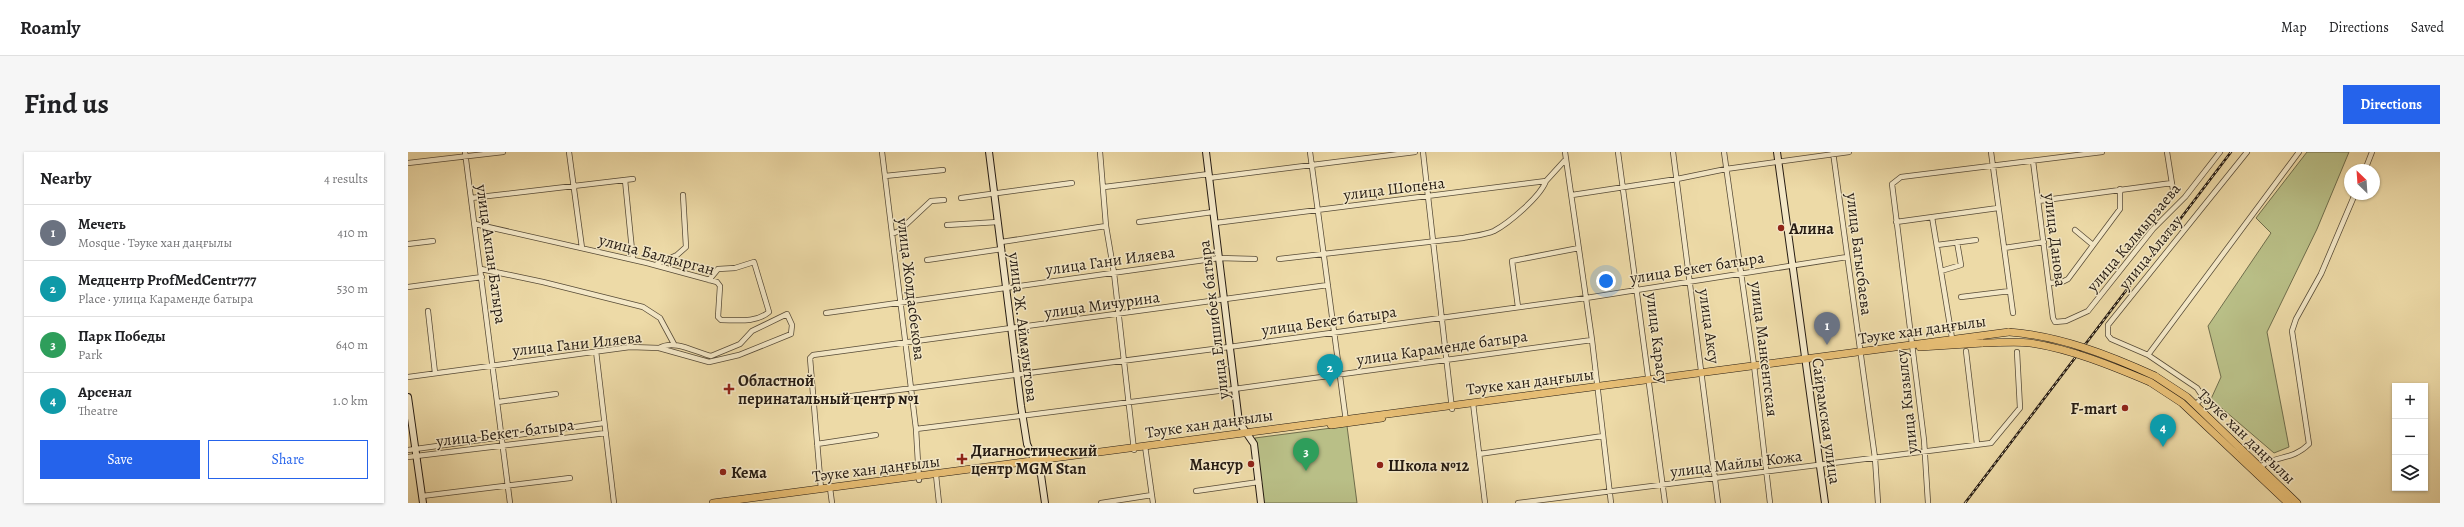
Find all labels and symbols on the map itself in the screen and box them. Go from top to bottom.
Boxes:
north arrow [2344,164,2380,200]
street label: улица Шопена [1341,172,1447,206]
street label: улица Калмырзаева [2081,178,2186,297]
street label: улица Акпан Батыра [470,182,512,326]
street label: улица Багысбаева [1840,191,1878,317]
street label: улица Данова [2038,191,2072,289]
street label: улица Алатау [2113,210,2188,295]
street label: улица Жолдасбекова [891,216,931,362]
place label: Алина [1788,218,1834,240]
marker: Алина [1776,223,1786,233]
street label: улица Балдырган [595,229,717,281]
street label: улица Елшибек батыра [1193,238,1235,402]
street label: улица Гани Иляева [1043,241,1177,281]
street label: улица Бекет батыра [1627,246,1767,290]
street label: улица Ж. Аймауытова [1003,250,1043,404]
your location [1596,271,1616,291]
street label: улица Манкентская [1745,279,1783,418]
street label: улица Мичурина [1042,286,1162,324]
street label: улица Аксу [1693,286,1725,366]
street label: улица Карасу [1640,290,1674,386]
street label: улица Бекет батыра [1259,301,1398,341]
street label: Тәуке хан даңғылы [1857,310,1987,350]
pin: 1 [1814,312,1840,345]
street label: улица Караменде батыра [1354,325,1530,371]
street label: улица Гани Иляева [510,326,644,362]
street label: улица Кызылсу [1891,348,1924,456]
pin: 2 [1317,354,1343,387]
street label: Сайрамская улица [1806,357,1846,486]
street label: Тәуке хан даңғылы [1465,363,1595,401]
place label: Областной перинатальный центр №1 [738,370,919,410]
marker: Областной перинатальный центр №1 [723,383,735,395]
street label: Тәуке хан даңғылы [2192,384,2300,489]
place label: F-mart [2070,398,2118,420]
marker: F-mart [2120,403,2130,413]
street label: Тәуке хан даңғылы [1144,404,1274,444]
street label: улица Бекет-батыра [434,414,576,452]
pin: 4 [2150,414,2176,447]
pin: 3 [1293,438,1319,471]
place label: Диагностический центр MGM Stan [971,440,1097,480]
street label: улица Майлы Кожа [1668,445,1804,483]
street label: Тәуке хан даңғылы [811,450,941,488]
marker: Диагностический центр MGM Stan [956,453,968,465]
place label: Мансур [1190,454,1243,476]
place label: Школа №12 [1388,455,1470,477]
marker: Мансур [1246,459,1256,469]
marker: Школа №12 [1375,460,1385,470]
place label: Кема [731,462,767,484]
marker: Кема [718,467,728,477]

